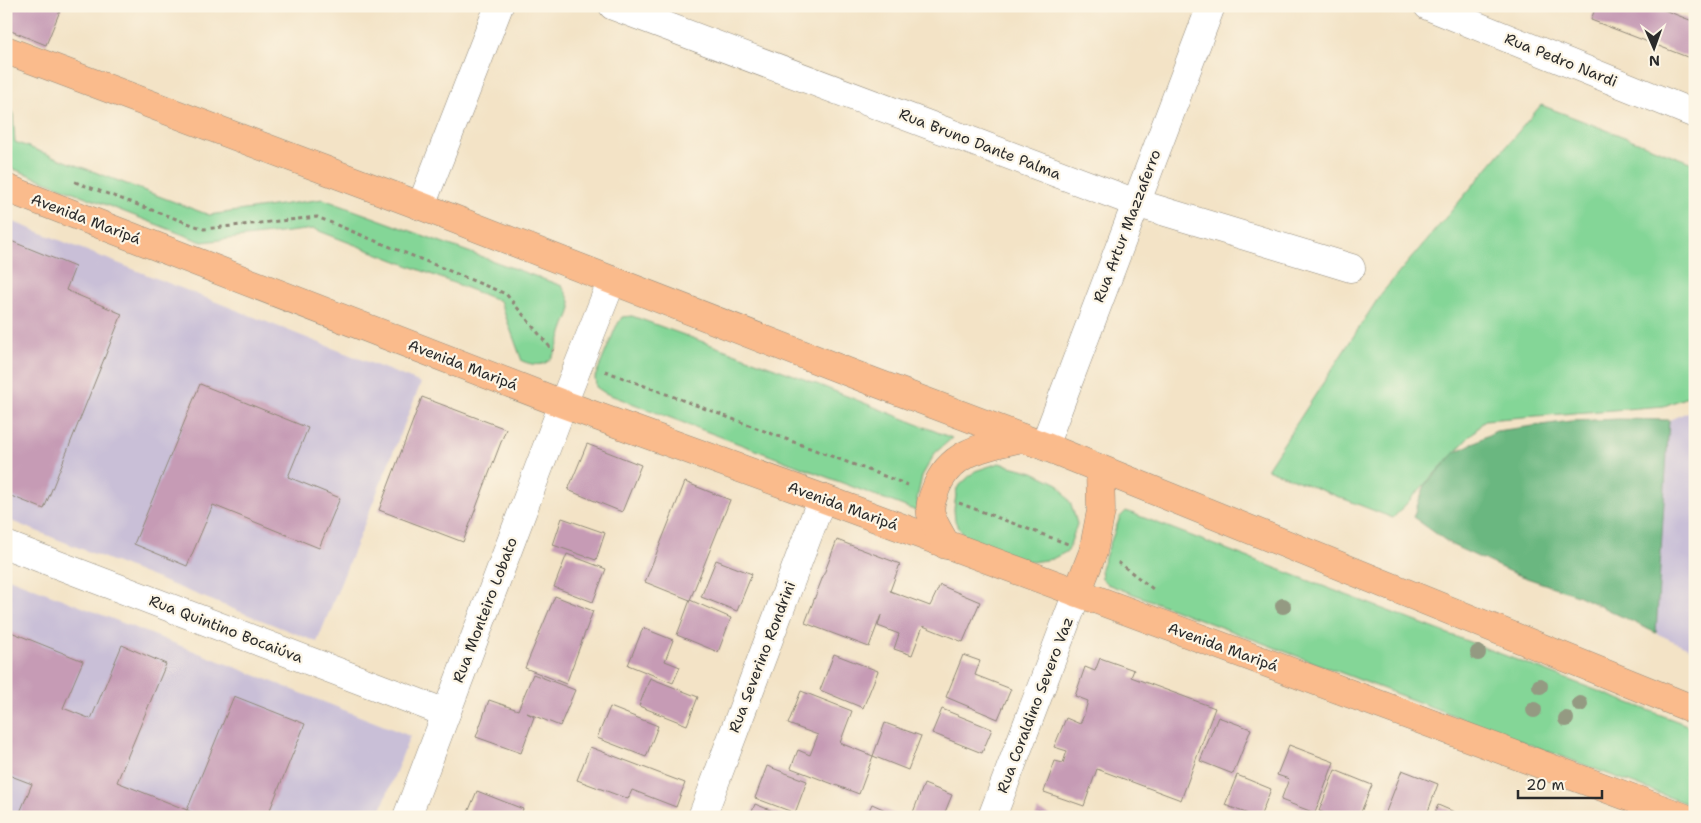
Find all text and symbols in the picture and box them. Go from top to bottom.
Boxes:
north arrow [1628,22,1678,72]
street label: Rua Pedro Nardi [1502,28,1620,92]
text: N [1649,52,1660,70]
street label: Rua Bruno Dante Palma [896,104,1064,184]
street label: Rua Artur Mazzaferro [1089,147,1165,305]
street label: Avenida Maripá [28,189,144,249]
street label: Avenida Maripá [405,335,521,395]
street label: Avenida Maripá [785,477,902,535]
street label: Rua Monteiro Lobato [448,534,522,686]
street label: Rua Severino Rondrini [724,578,800,736]
street label: Rua Quintino Bocaiúva [146,590,306,668]
street label: Rua Coraldino Severo Vaz [992,614,1078,796]
street label: Avenida Maripá [1165,618,1282,676]
scale bar [1518,768,1602,800]
text: 20 m [1526,775,1565,795]

